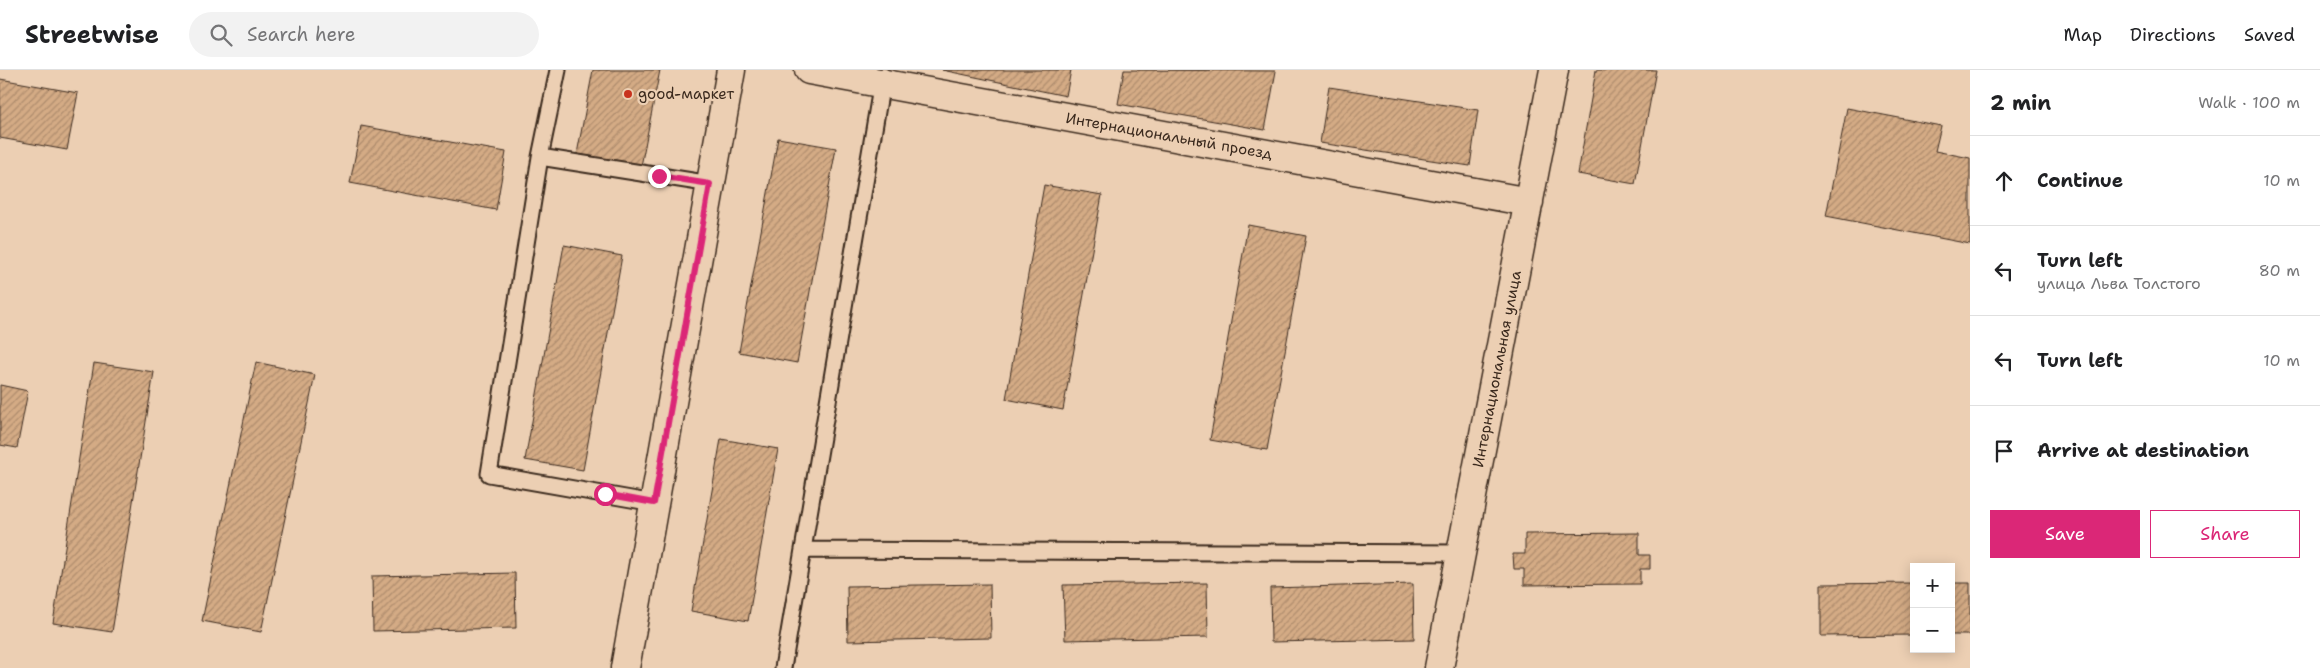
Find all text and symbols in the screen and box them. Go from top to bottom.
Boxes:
search box [189,12,539,57]
text: Streetwise [25,19,159,51]
icon: search [207,21,235,49]
text: Search here [247,22,356,47]
text: Map [2064,23,2102,47]
text: Directions [2130,23,2216,47]
text: Saved [2244,23,2295,47]
place label: good-маркет [638,84,734,104]
marker: good-маркет [622,88,634,100]
text: 2 min [1990,89,2051,117]
text: Walk · 100 m [2198,92,2300,113]
street label: Интернациональный проезд [1064,108,1274,164]
route end [648,165,671,188]
icon: ahead [1990,167,2018,195]
text: Continue [2037,168,2123,193]
text: 10 m [2263,170,2300,191]
text: Turn left [2037,248,2123,273]
icon: left [1990,257,2018,285]
text: 80 m [2259,260,2300,281]
street label: Интернациональная улица [1468,268,1526,469]
text: улица Льва Толстого [2037,273,2201,294]
icon: left [1990,347,2018,375]
text: Turn left [2037,348,2123,373]
text: 10 m [2263,350,2300,371]
icon: arrive [1990,437,2018,465]
text: Arrive at destination [2037,438,2249,463]
route start [594,483,617,506]
button: Save [1990,510,2140,558]
button: Share [2150,510,2300,558]
map controls [1910,563,1955,653]
button: + [1910,563,1955,608]
button: − [1910,608,1955,653]

